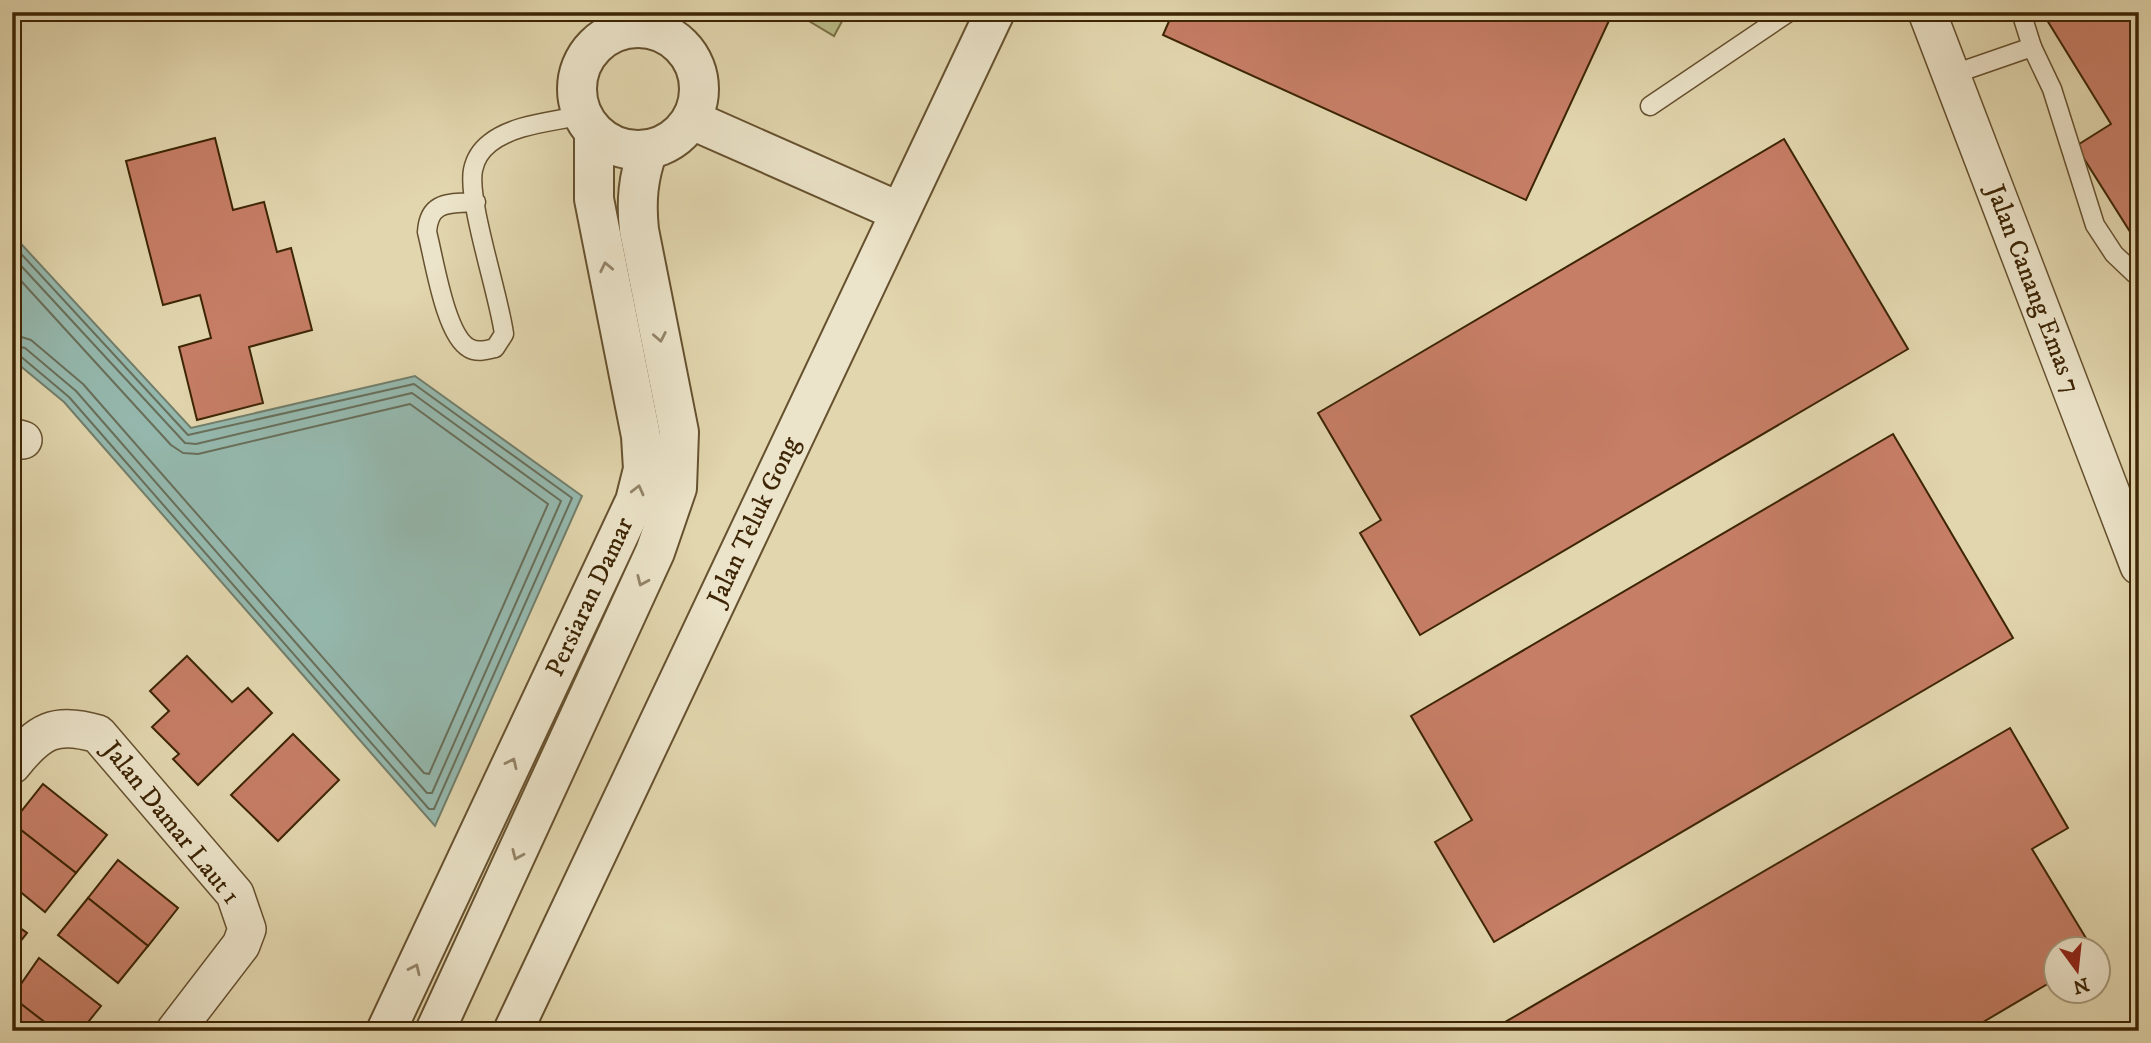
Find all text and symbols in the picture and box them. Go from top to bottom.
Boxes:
street label: Jalan Canang Emas 7 [1977,178,2088,398]
one-way arrow [599,261,614,273]
one-way arrow [652,331,667,343]
street label: Jalan Teluk Gong [700,431,808,613]
one-way arrow [629,484,644,496]
street label: Persiaran Damar [539,512,641,682]
one-way arrow [636,573,650,586]
street label: Jalan Damar Laut 1 [94,733,247,911]
one-way arrow [503,758,517,770]
one-way arrow [511,847,525,860]
north arrow [2042,934,2112,1004]
one-way arrow [407,964,421,976]
text: N [2070,972,2092,998]

